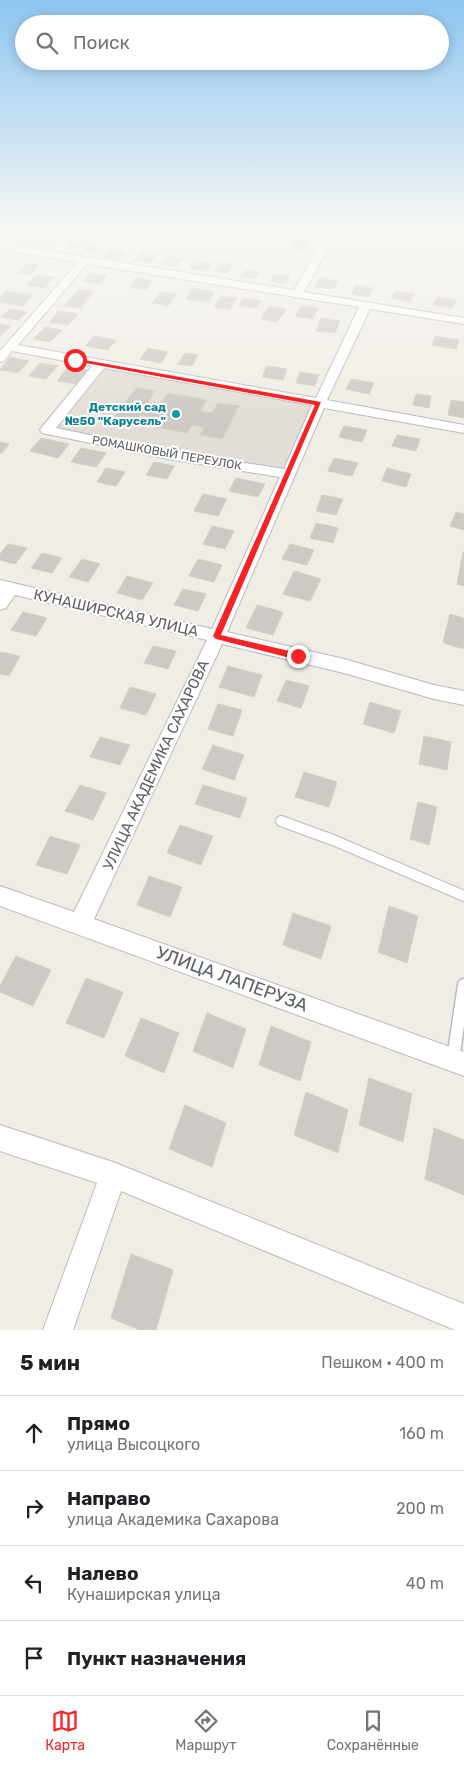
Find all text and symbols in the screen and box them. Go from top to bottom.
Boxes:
search box [15,15,449,70]
icon: search [33,29,61,57]
text: Поиск [73,31,130,54]
route start [64,349,87,372]
place label: Детский сад №50 "Карусель" [65,400,166,428]
marker: Детский сад №50 "Карусель" [170,408,182,420]
street label: РОМАШКОВЫЙ ПЕРЕУЛОК [91,433,243,473]
street label: КУНАШИРСКАЯ УЛИЦА [32,585,200,641]
route end [287,645,310,668]
street label: УЛИЦА АКАДЕМИКА САХАРОВА [99,657,213,873]
street label: УЛИЦА ЛАПЕРУЗА [153,941,311,1017]
text: 5 мин [20,1350,80,1375]
text: Пешком · 400 m [321,1353,444,1372]
text: Прямо [67,1412,130,1435]
icon: ahead [20,1419,48,1447]
text: 160 m [399,1424,444,1443]
text: улица Высоцкого [67,1435,200,1454]
text: Направо [67,1487,151,1510]
icon: right [20,1494,48,1522]
text: 200 m [396,1499,444,1518]
text: улица Академика Сахарова [67,1510,279,1529]
text: Налево [67,1562,139,1585]
icon: left [20,1569,48,1597]
text: 40 m [406,1574,444,1593]
text: Кунаширская улица [67,1585,221,1604]
icon: arrive [20,1644,48,1672]
text: Пункт назначения [67,1647,246,1670]
tab: Карта [45,1707,85,1754]
tab: Маршрут [175,1707,236,1754]
tab: Сохранённые [327,1707,419,1754]

